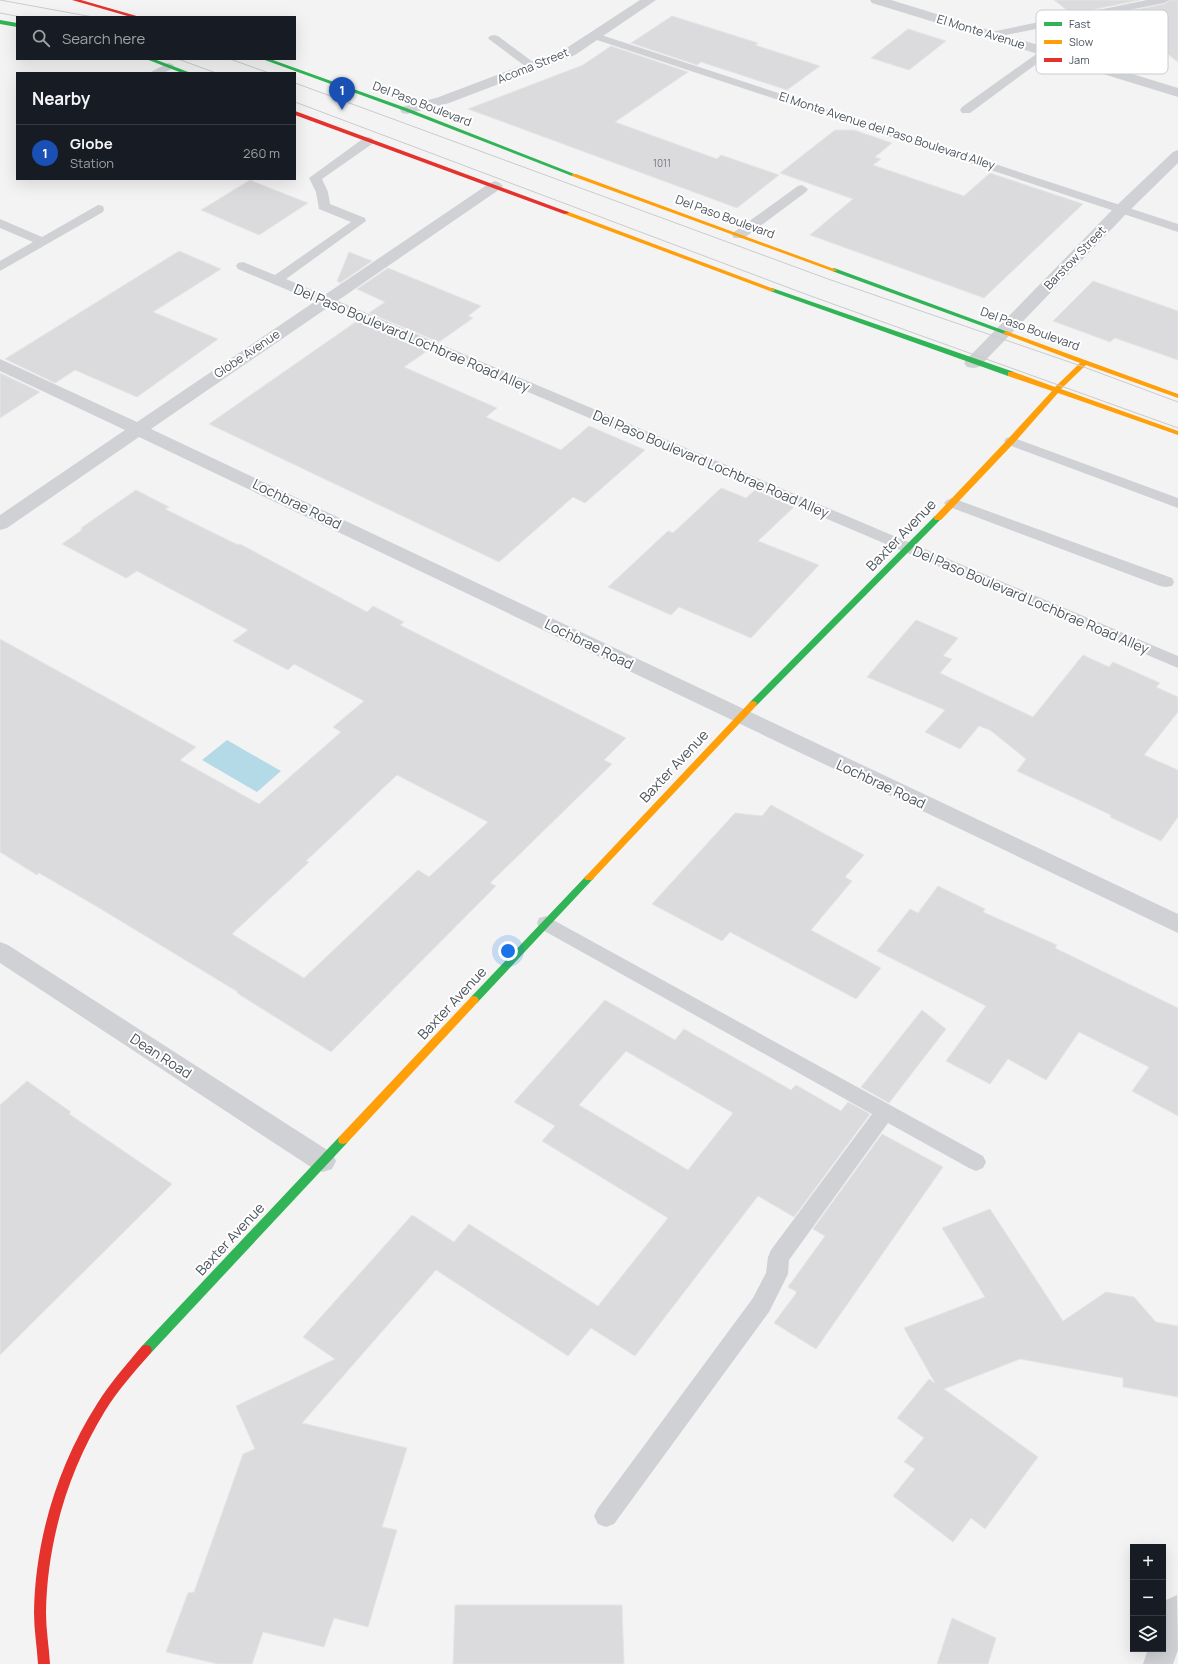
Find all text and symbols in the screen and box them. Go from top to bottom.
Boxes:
street label: El Monte Avenue [935,10,1027,53]
legend [1036,10,1168,74]
search box [16,16,296,60]
text: Fast [1069,16,1091,31]
icon: search [30,27,52,49]
text: Search here [62,28,145,49]
text: Slow [1069,34,1094,49]
street label: Acoma Street [495,43,571,88]
text: Jam [1069,52,1090,67]
pin: 1 [329,77,355,110]
street label: Del Paso Boulevard [370,77,474,130]
text: Nearby [32,87,90,110]
street label: El Monte Avenue del Paso Boulevard Alley [777,87,998,174]
text: Globe [70,133,113,154]
text: 1 [42,144,48,162]
text: 260 m [243,144,280,162]
text: Station [70,154,114,172]
house number: 1011 [653,156,671,170]
street label: Del Paso Boulevard [673,191,777,242]
street label: Barstow Street [1040,222,1110,293]
street label: Del Paso Boulevard Lochbrae Road Alley [291,279,534,396]
street label: Del Paso Boulevard [978,303,1082,354]
street label: Globe Avenue [210,325,283,382]
street label: Del Paso Boulevard Lochbrae Road Alley [590,405,833,522]
street label: Lochbrae Road [250,474,345,533]
street label: Baxter Avenue [861,495,940,575]
street label: Del Paso Boulevard Lochbrae Road Alley [910,541,1153,658]
street label: Lochbrae Road [542,614,637,673]
street label: Baxter Avenue [635,725,712,806]
street label: Lochbrae Road [833,755,929,813]
your location [498,941,518,961]
street label: Baxter Avenue [413,962,490,1043]
street label: Dean Road [127,1029,196,1082]
street label: Baxter Avenue [191,1198,268,1279]
map controls [1130,1544,1166,1652]
button: + [1130,1544,1166,1580]
button: − [1130,1580,1166,1616]
button: layers [1130,1616,1166,1652]

